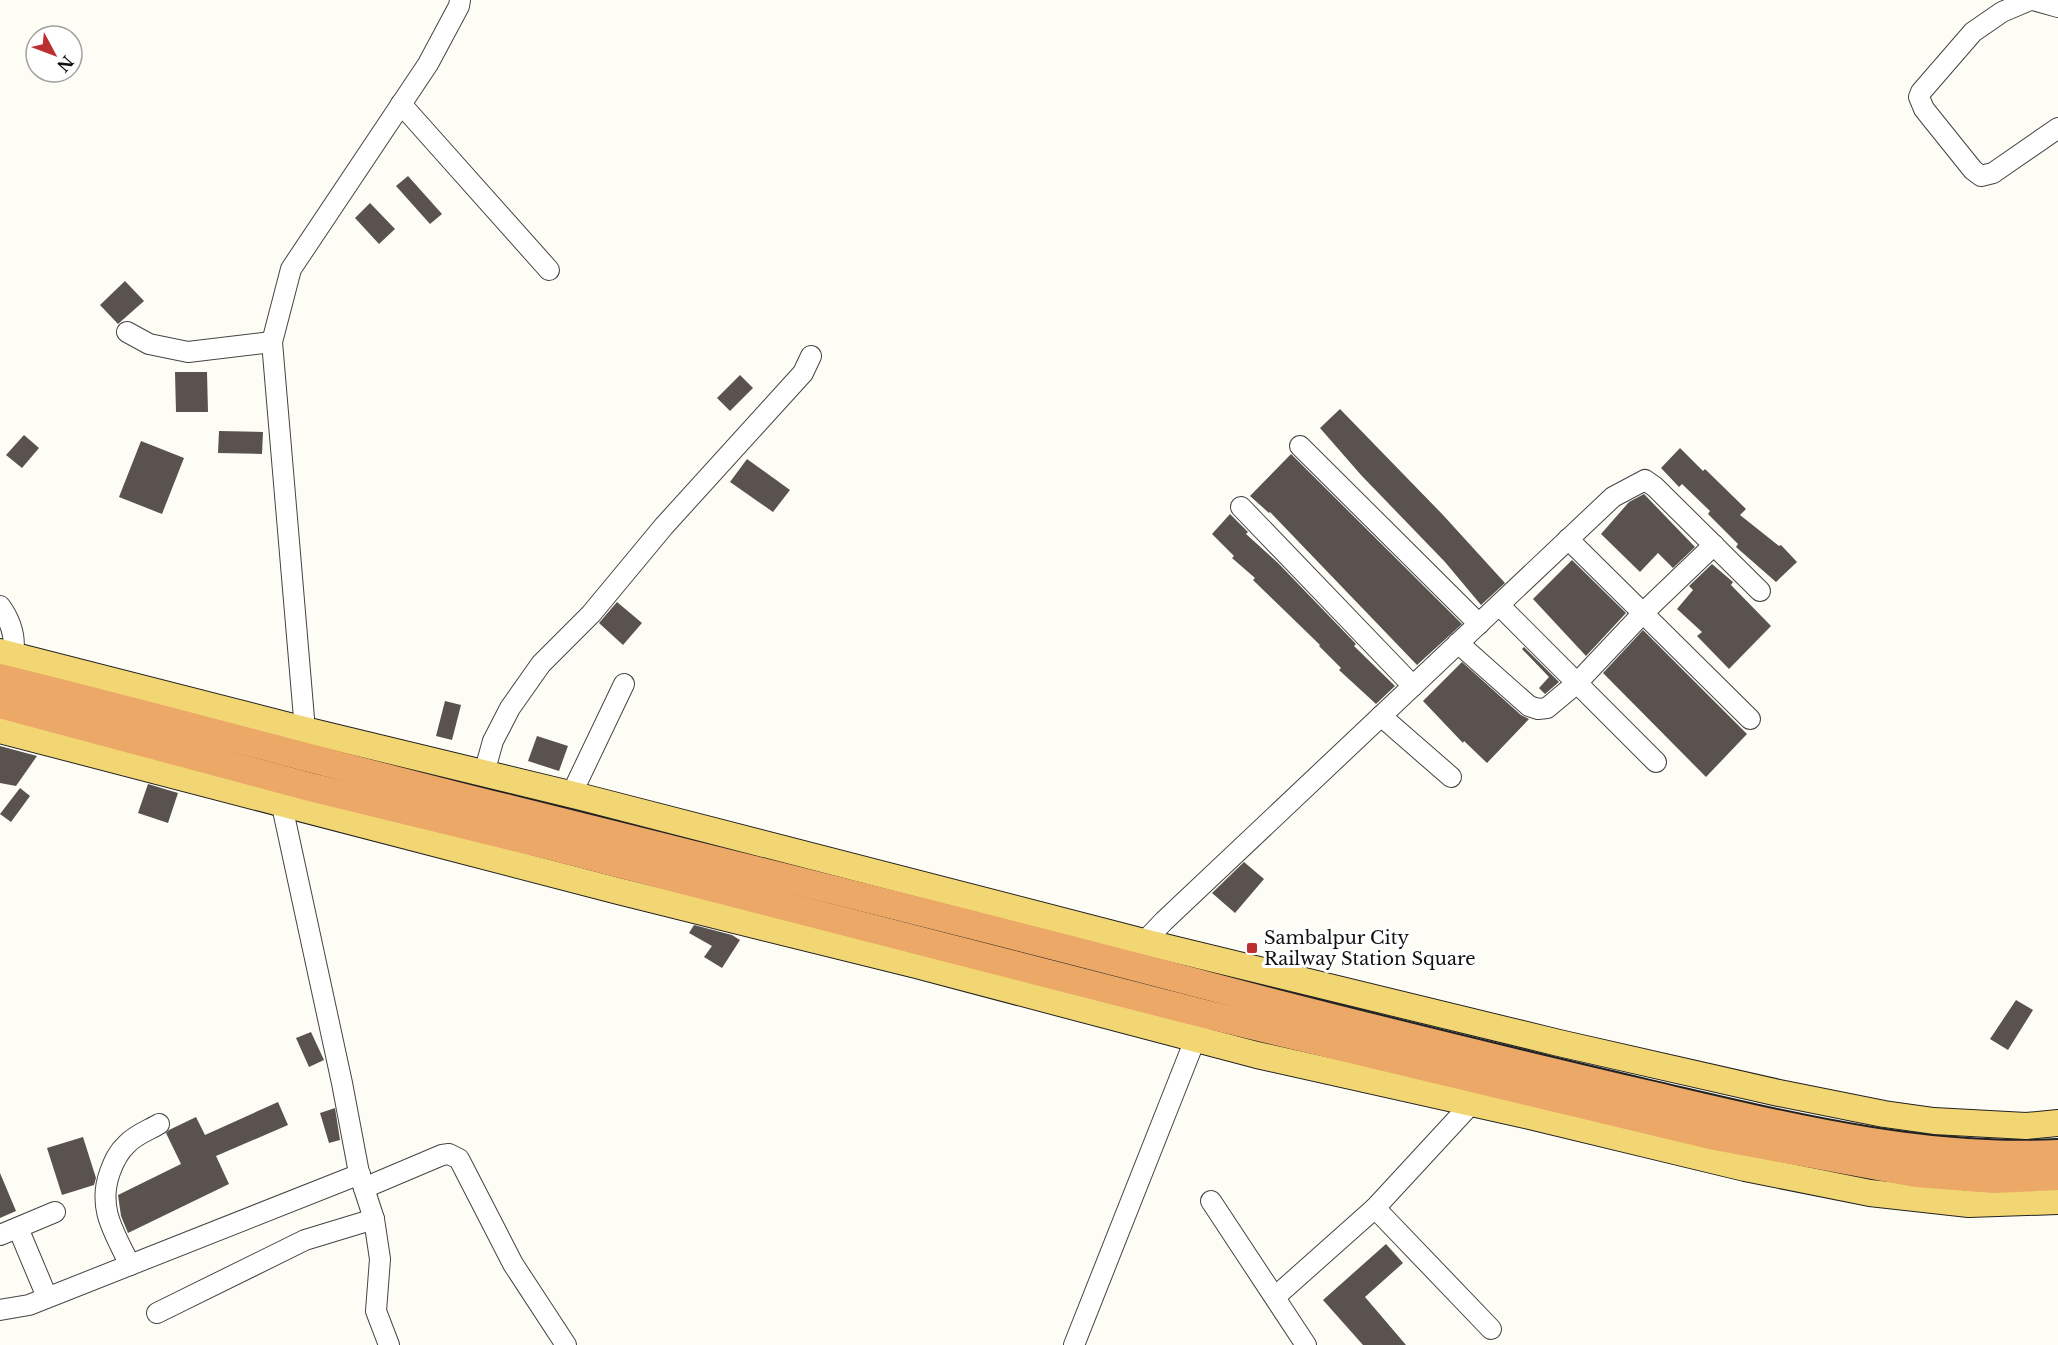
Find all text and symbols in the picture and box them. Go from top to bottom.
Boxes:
north arrow [24,24,84,84]
text: N [53,52,78,76]
place label: Sambalpur City Railway Station Square [1264,927,1476,970]
marker: Sambalpur City Railway Station Square [1245,941,1259,955]

